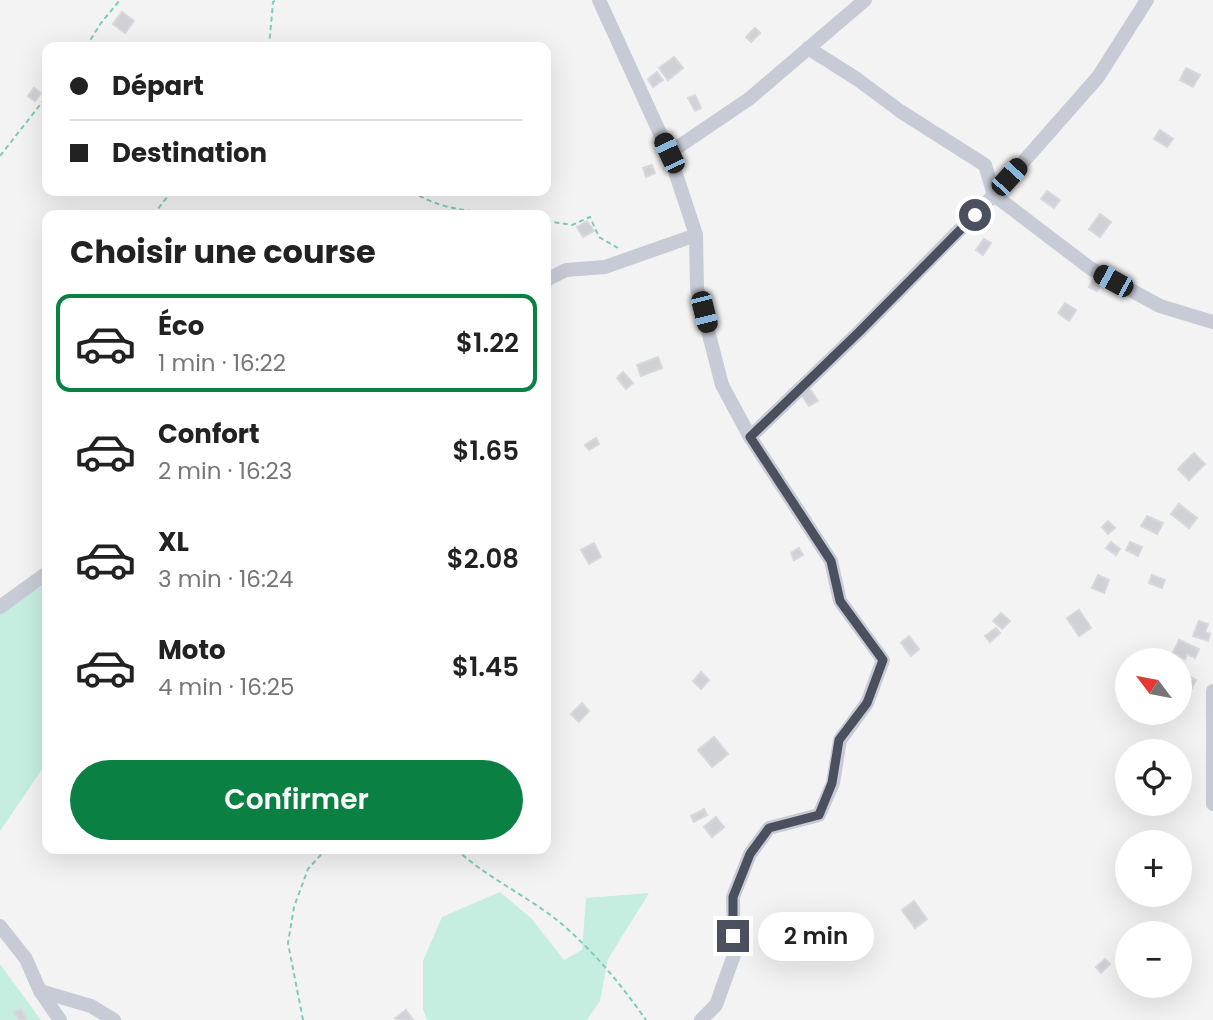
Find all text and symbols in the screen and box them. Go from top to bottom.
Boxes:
text: Départ [112,68,204,104]
car [651,130,688,176]
text: Destination [112,135,267,171]
car [988,154,1031,200]
route start [959,199,991,231]
text: Choisir une course [70,229,376,274]
car [1090,262,1137,300]
car [689,289,720,335]
text: Éco [158,308,204,344]
icon: car [74,312,137,375]
text: $1.22 [456,325,519,361]
text: 1 min · 16:22 [158,347,286,379]
text: Confort [158,416,260,452]
icon: car [74,420,137,483]
text: $1.65 [452,433,519,469]
text: 2 min · 16:23 [158,455,292,487]
text: XL [158,524,189,560]
icon: car [74,528,137,591]
text: $2.08 [447,541,519,577]
text: 3 min · 16:24 [158,563,293,595]
text: Moto [158,632,226,668]
icon: car [74,636,137,699]
north arrow [1115,648,1192,724]
map controls [1115,648,1192,998]
text: $1.45 [452,649,519,685]
text: 4 min · 16:25 [158,671,294,703]
button: locate [1115,739,1192,816]
button: Confirmer [70,760,523,840]
button: + [1115,830,1192,907]
callout: 2 min [758,912,873,960]
route end [717,920,749,952]
text: 2 min [784,920,848,952]
button: − [1115,921,1192,998]

